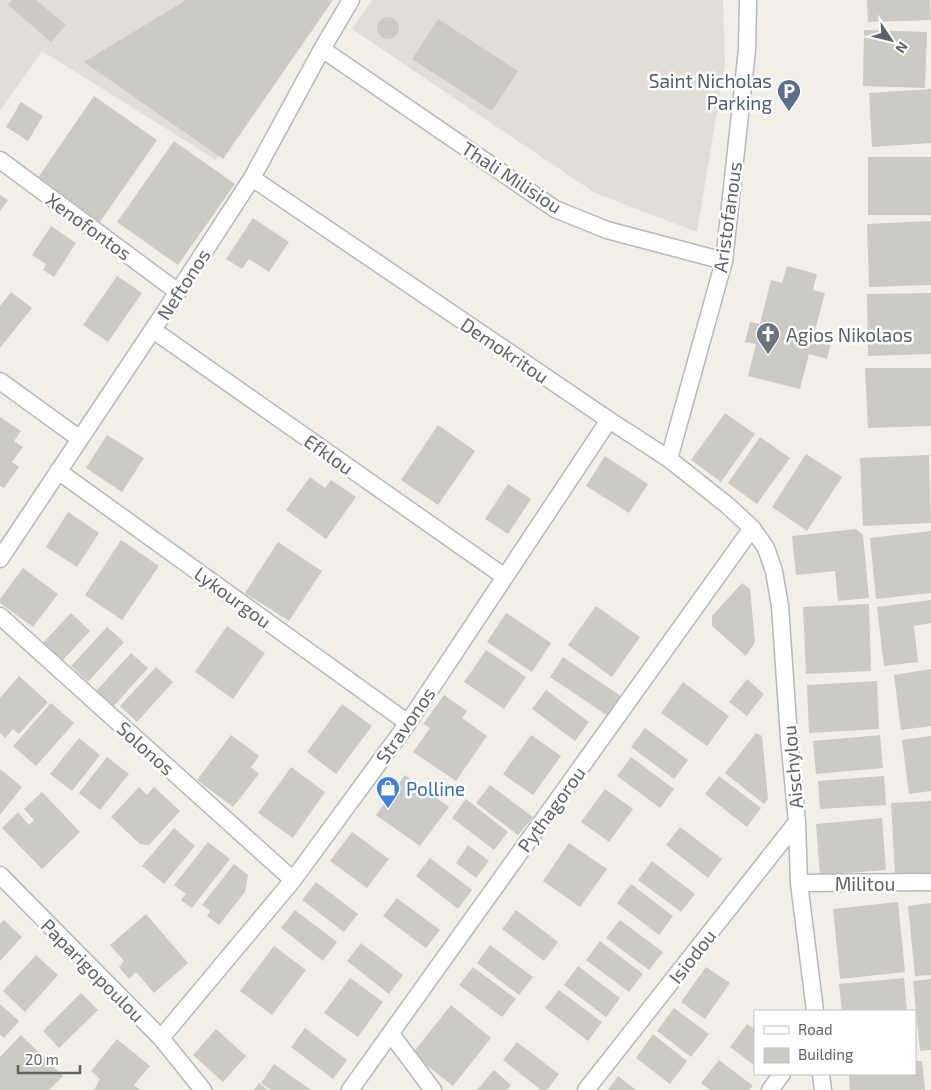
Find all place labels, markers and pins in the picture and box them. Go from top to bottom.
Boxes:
place label: Saint Nicholas Parking [649,69,772,114]
parking icon: Saint Nicholas Parking [776,78,802,112]
church icon: Agios Nikolaos [755,321,781,355]
place label: Agios Nikolaos [786,323,913,346]
shop icon: Polline [375,775,401,809]
place label: Polline [406,777,465,800]

